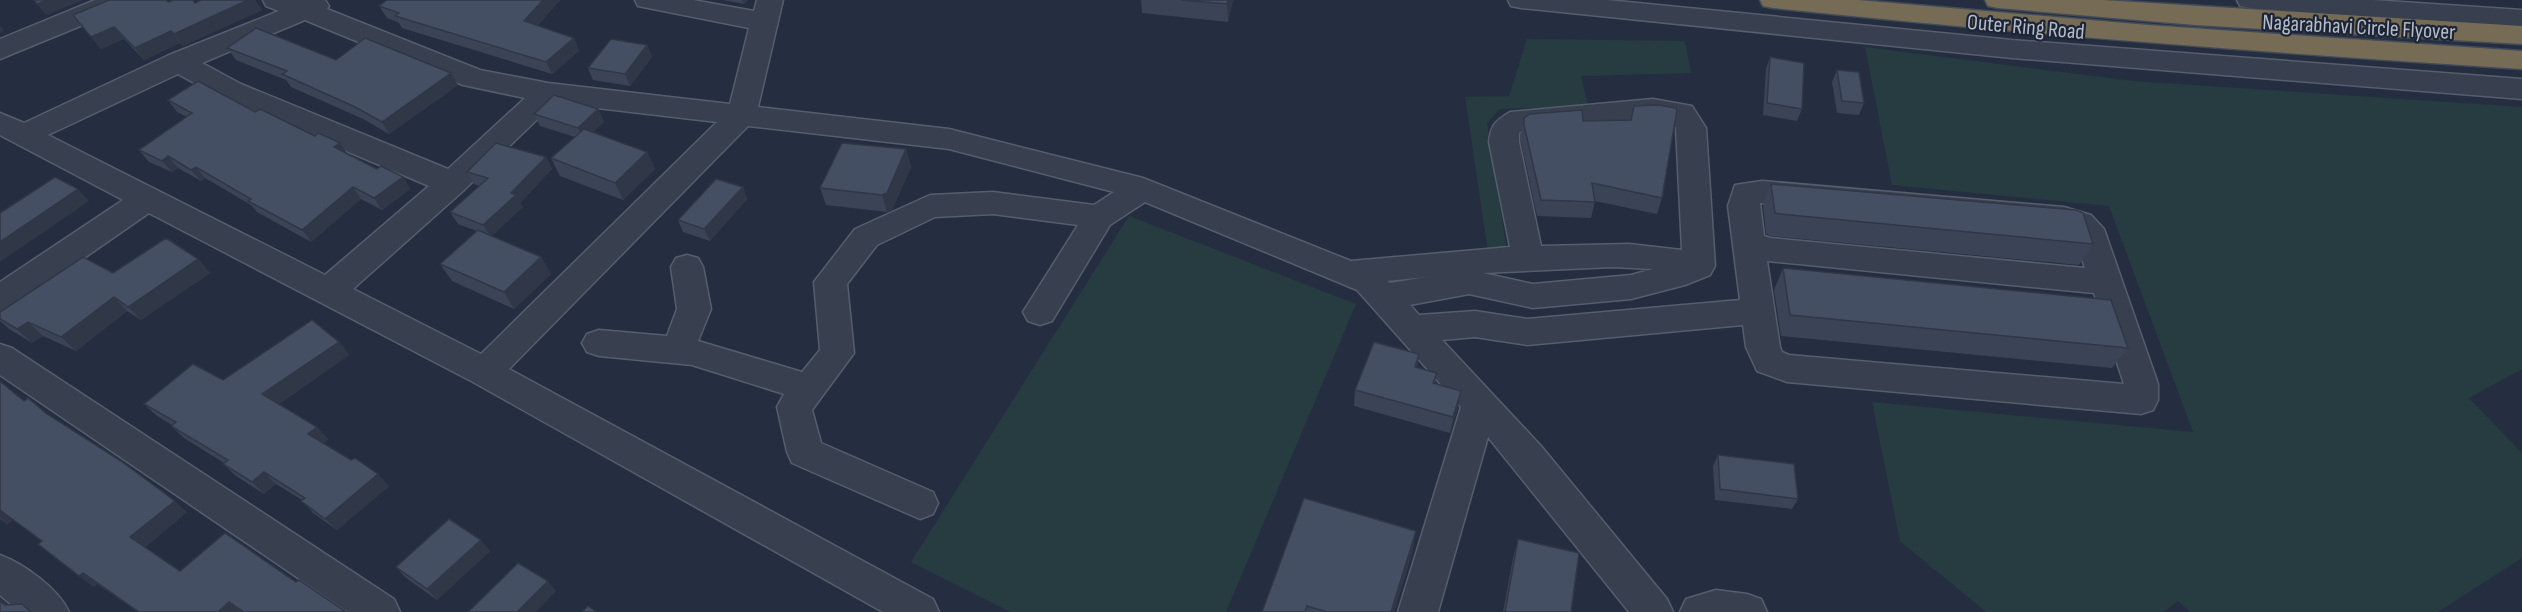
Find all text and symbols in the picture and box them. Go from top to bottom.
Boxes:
street label: Outer Ring Road [1966,9,2086,46]
street label: Nagarabhavi Circle Flyover [2262,9,2456,46]

